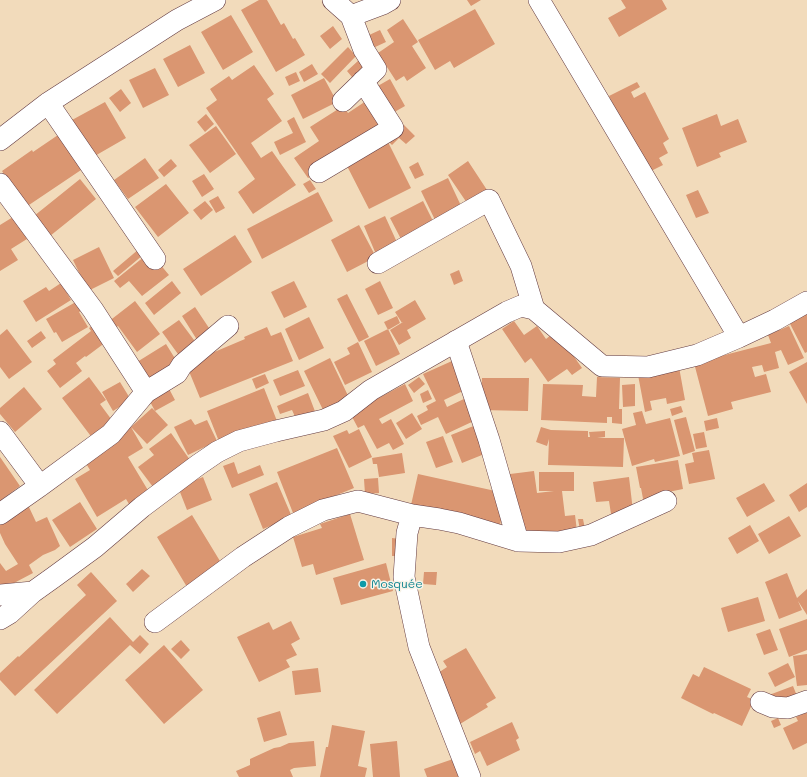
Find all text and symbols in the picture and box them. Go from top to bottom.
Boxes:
place label: Mosquée [371,577,423,591]
marker: Mosquée [358,579,368,589]

